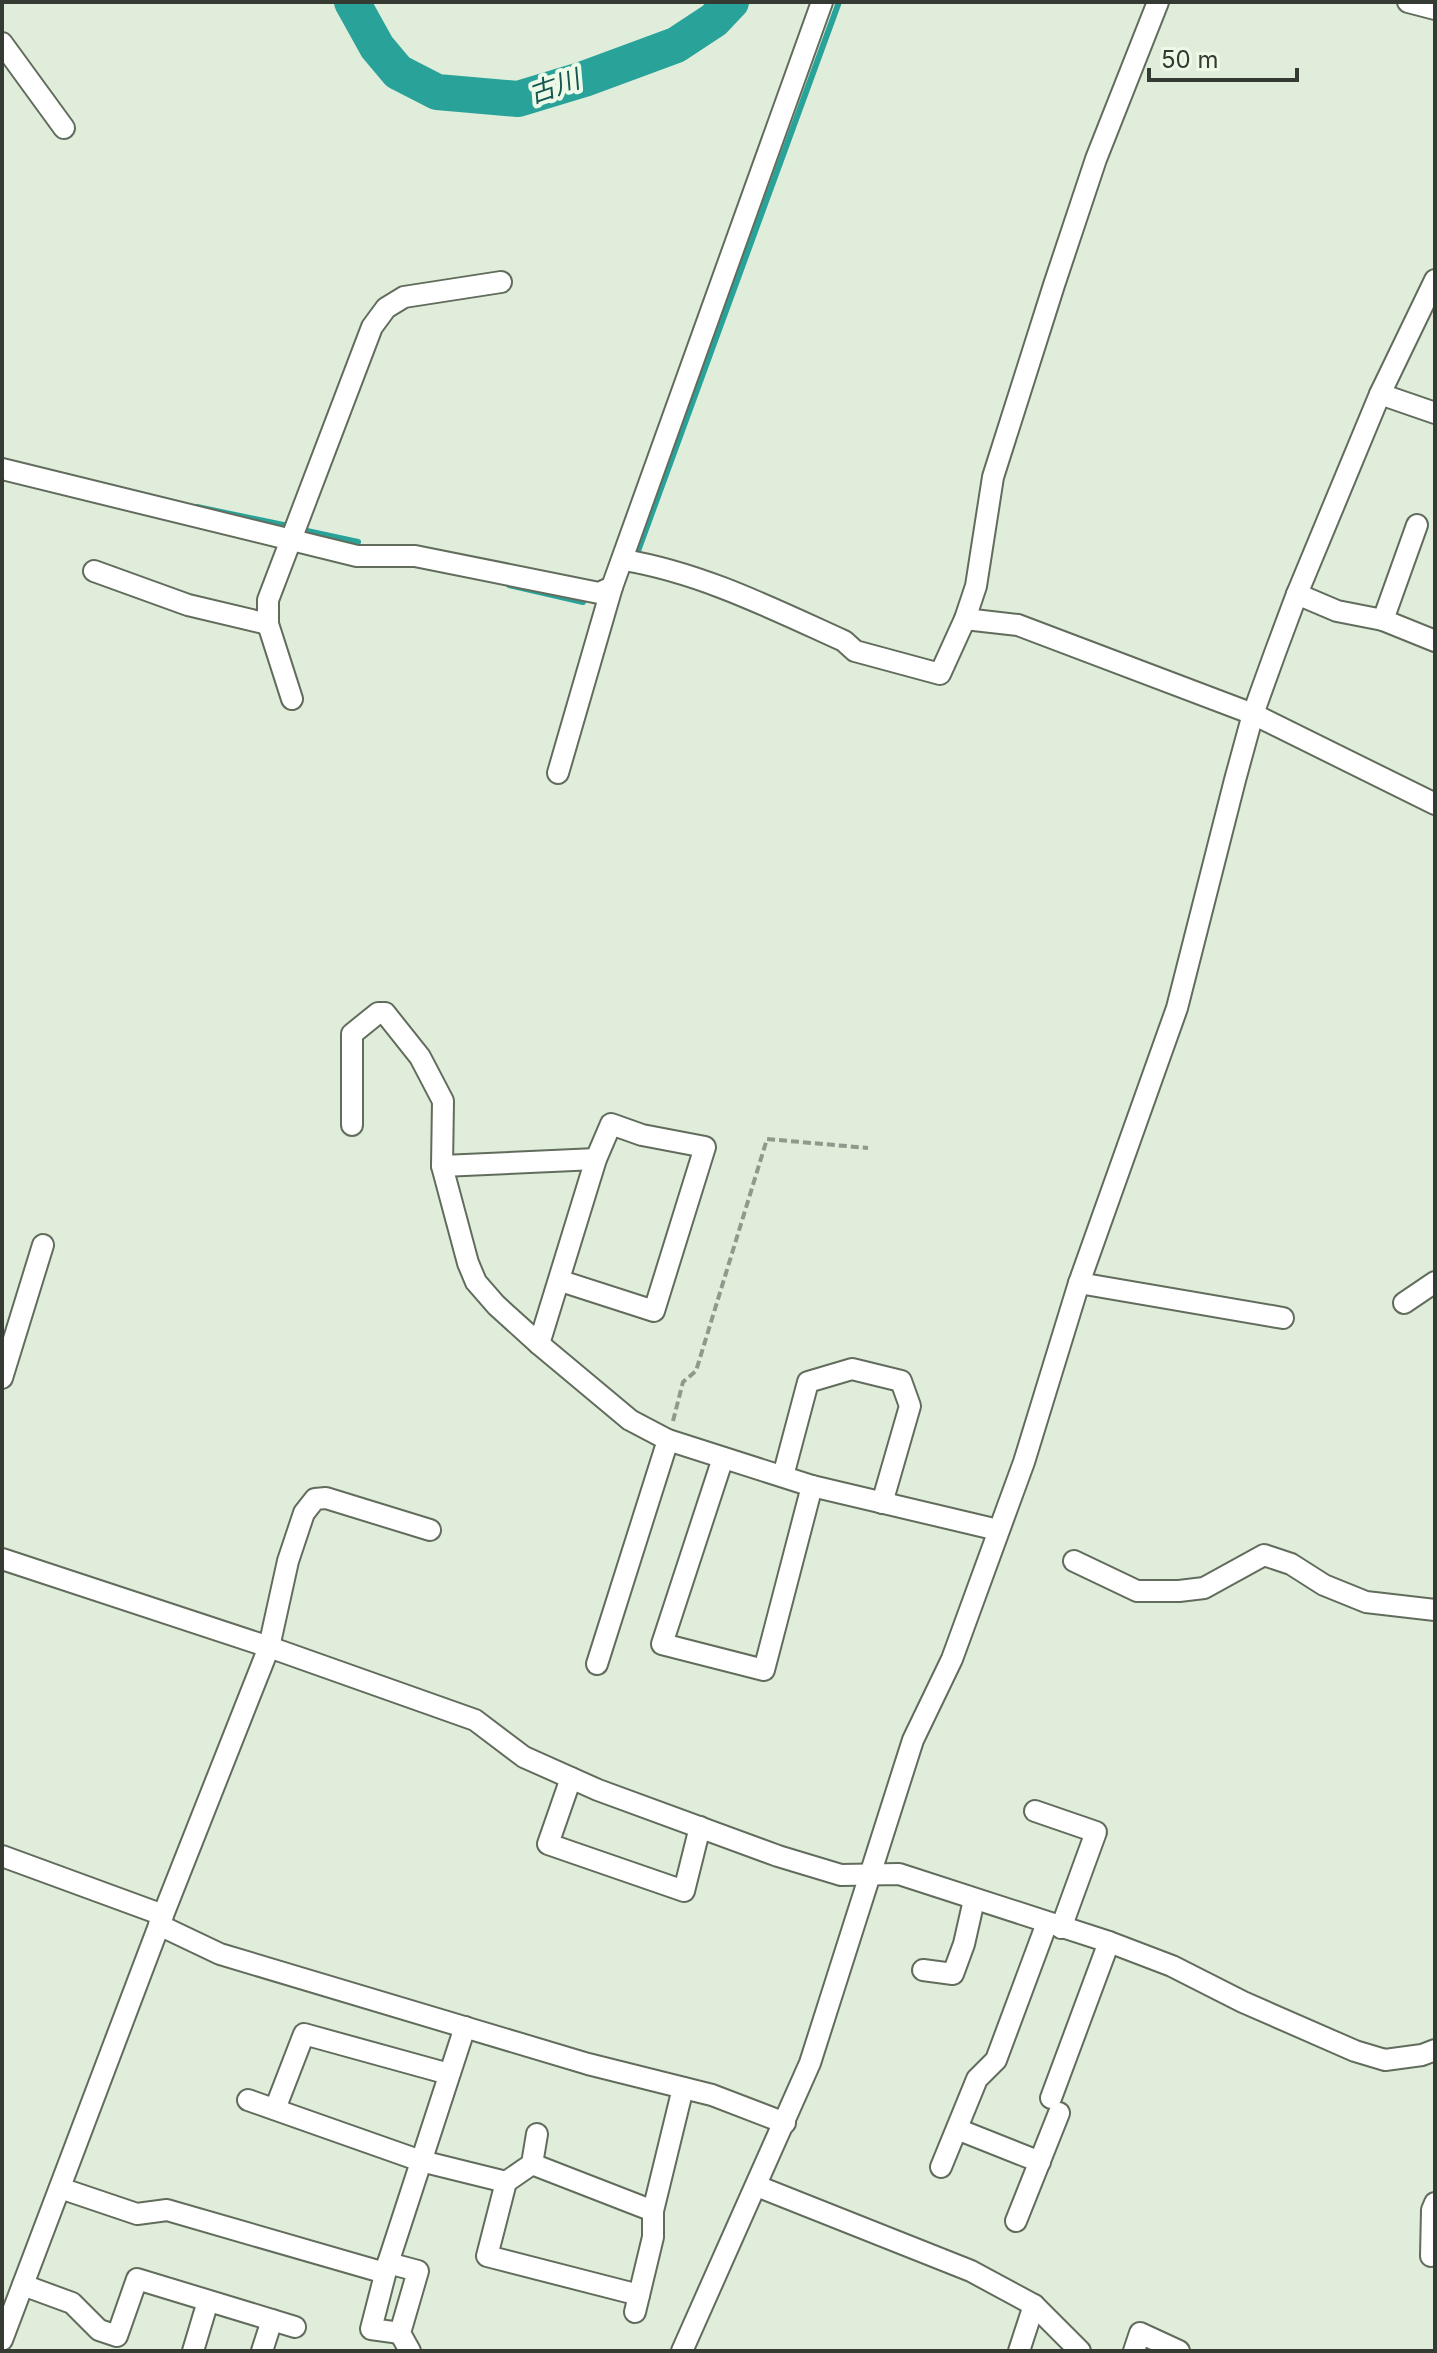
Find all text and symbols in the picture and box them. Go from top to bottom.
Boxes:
scale bar [1149,32,1297,82]
text: 50 m [1161,45,1219,74]
water label: 古川 [524,62,586,109]

